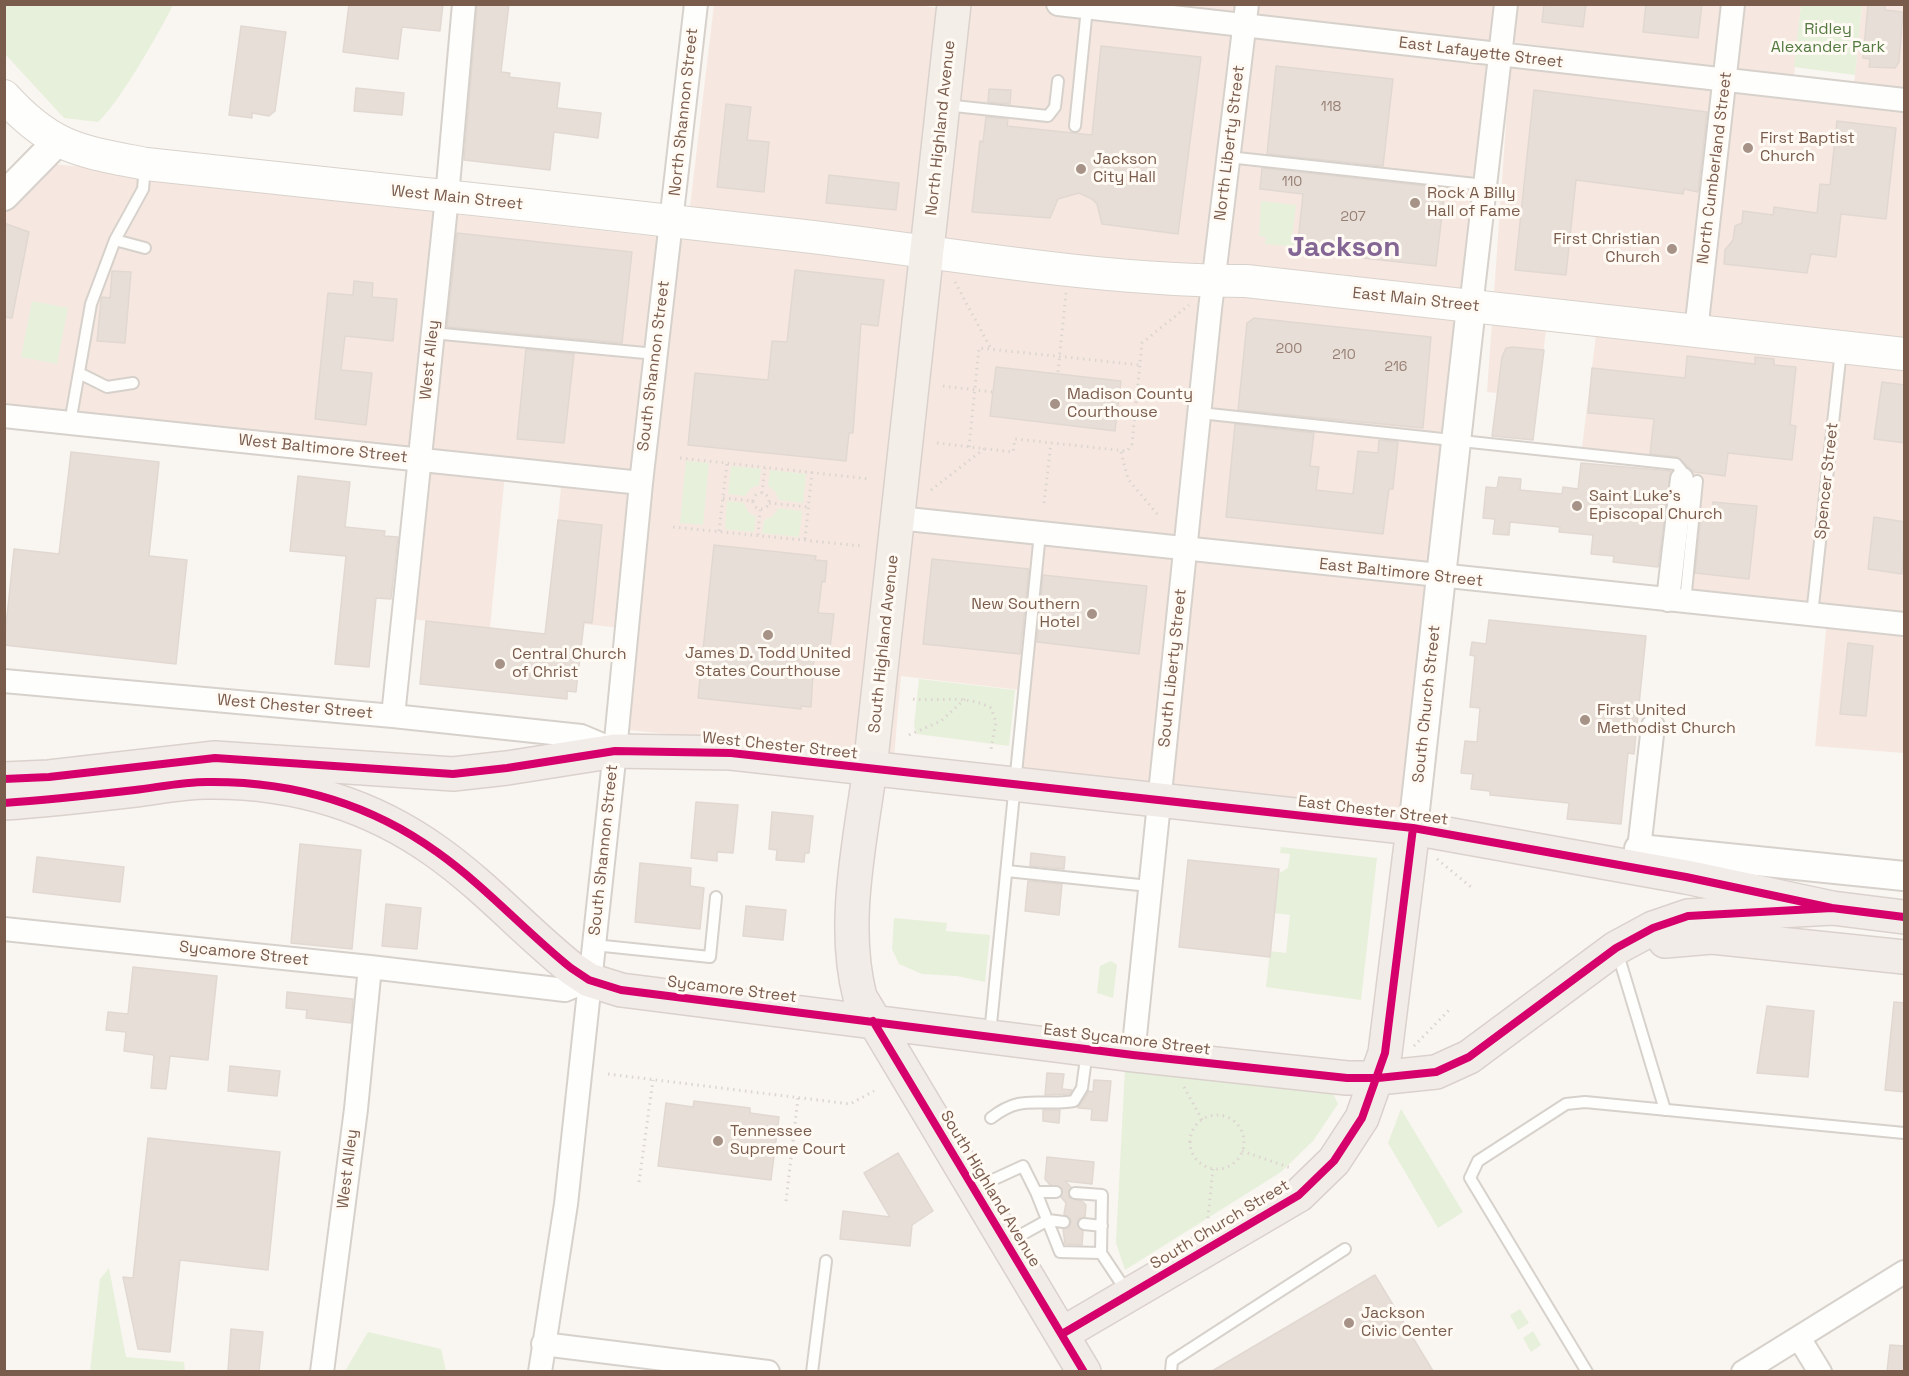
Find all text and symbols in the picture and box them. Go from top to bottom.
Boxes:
park label: Ridley Alexander Park [1771,20,1885,58]
street label: North Shannon Street [666,27,702,197]
street label: East Lafayette Street [1398,33,1564,73]
street label: North Highland Avenue [922,39,960,217]
street label: North Liberty Street [1211,64,1249,222]
street label: North Cumberland Street [1694,71,1736,265]
house number: 118 [1321,99,1341,115]
place label: First Baptist Church [1760,129,1855,167]
marker: First Baptist Church [1741,141,1755,155]
place label: Jackson City Hall [1093,150,1157,188]
marker: Jackson City Hall [1074,162,1088,176]
house number: 110 [1282,174,1302,190]
street label: West Main Street [390,182,524,214]
place label: Rock A Billy Hall of Fame [1427,184,1520,222]
marker: Rock A Billy Hall of Fame [1408,196,1422,210]
house number: 207 [1340,209,1366,225]
place label: First Christian Church [1553,230,1660,268]
district label: Jackson [1288,231,1400,265]
marker: First Christian Church [1665,242,1679,256]
street label: South Shannon Street [634,280,674,452]
street label: East Main Street [1352,284,1480,316]
street label: West Alley [416,319,444,401]
house number: 200 [1276,341,1302,357]
house number: 210 [1332,347,1356,363]
house number: 216 [1385,359,1407,375]
place label: Madison County Courthouse [1067,385,1193,423]
marker: Madison County Courthouse [1048,397,1062,411]
street label: Spencer Street [1811,422,1843,540]
street label: West Baltimore Street [238,431,408,467]
place label: Saint Luke's Episcopal Church [1589,487,1723,525]
marker: Saint Luke's Episcopal Church [1570,499,1584,513]
street label: South Highland Avenue [865,554,903,734]
street label: East Baltimore Street [1318,555,1484,591]
street label: South Liberty Street [1155,588,1191,748]
place label: New Southern Hotel [971,595,1080,633]
marker: New Southern Hotel [1085,607,1099,621]
street label: South Church Street [1409,624,1445,784]
marker: James D. Todd United States Courthouse [761,628,775,642]
place label: James D. Todd United States Courthouse [685,644,851,682]
place label: Central Church of Christ [512,645,627,683]
marker: Central Church of Christ [493,657,507,671]
street label: West Chester Street [216,691,374,723]
place label: First United Methodist Church [1597,701,1736,739]
marker: First United Methodist Church [1578,713,1592,727]
street label: West Chester Street [701,728,859,764]
street label: South Shannon Street [585,764,623,936]
street label: East Chester Street [1297,792,1449,830]
street label: Sycamore Street [178,938,310,970]
street label: Sycamore Street [666,973,798,1007]
street label: East Sycamore Street [1042,1020,1212,1060]
street label: South Highland Avenue [936,1107,1044,1271]
place label: Tennessee Supreme Court [730,1122,846,1160]
street label: West Alley [334,1128,362,1210]
marker: Tennessee Supreme Court [711,1134,725,1148]
street label: South Church Street [1147,1176,1293,1274]
place label: Jackson Civic Center [1361,1304,1453,1342]
marker: Jackson Civic Center [1342,1316,1356,1330]

